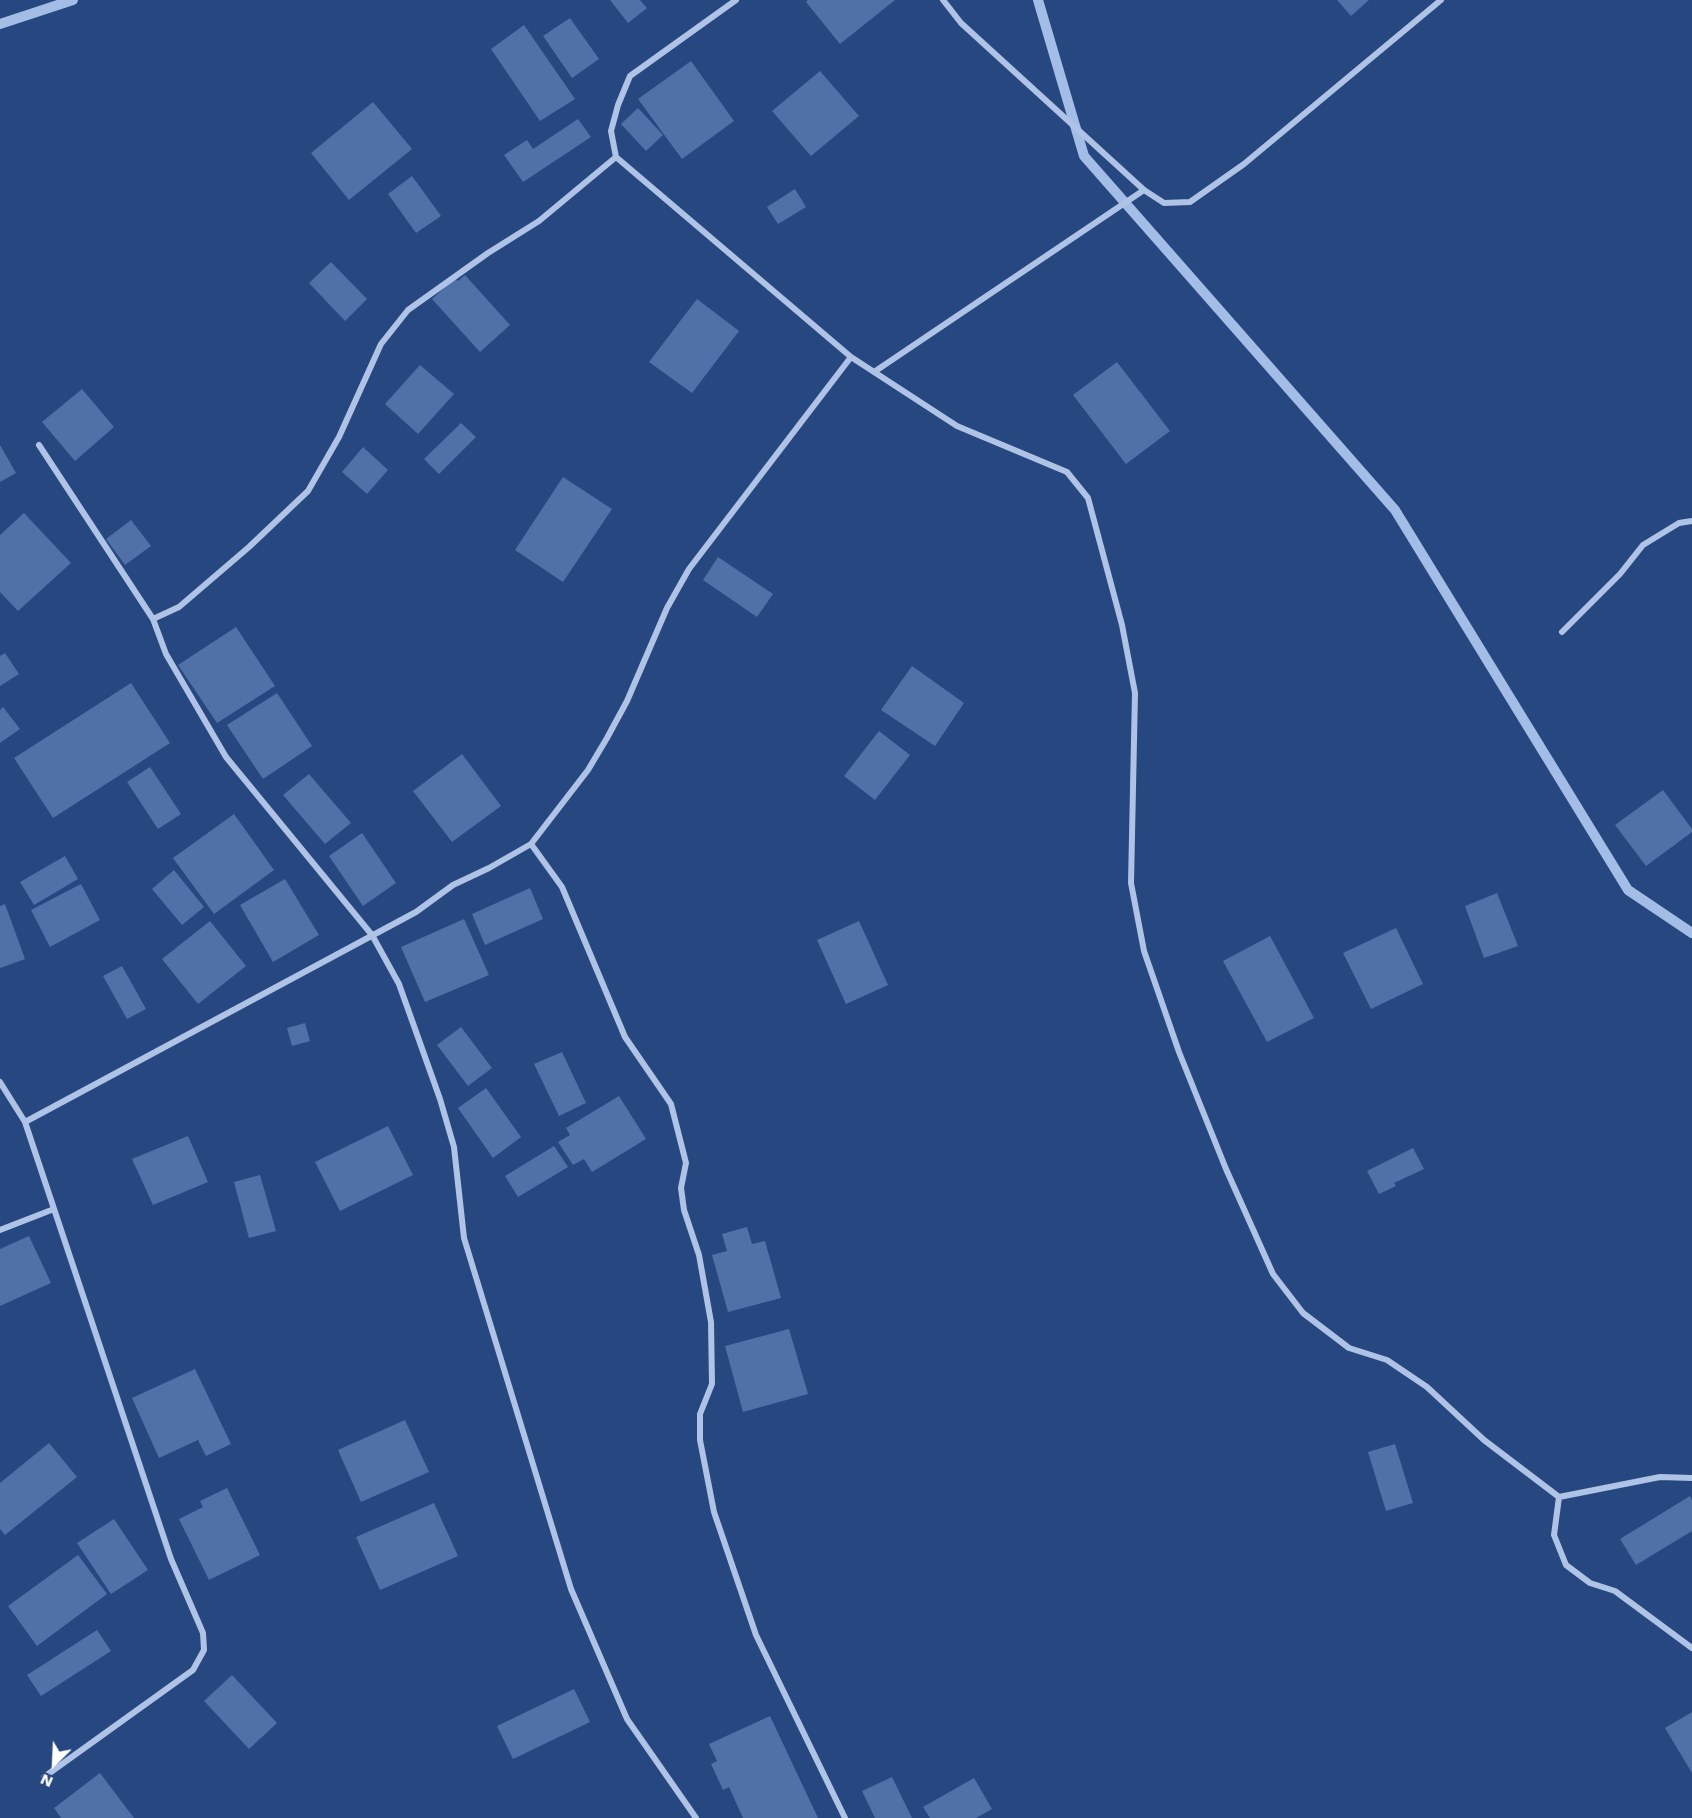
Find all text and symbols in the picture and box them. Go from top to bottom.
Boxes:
north arrow [24,1734,84,1794]
text: N [37,1770,56,1792]

